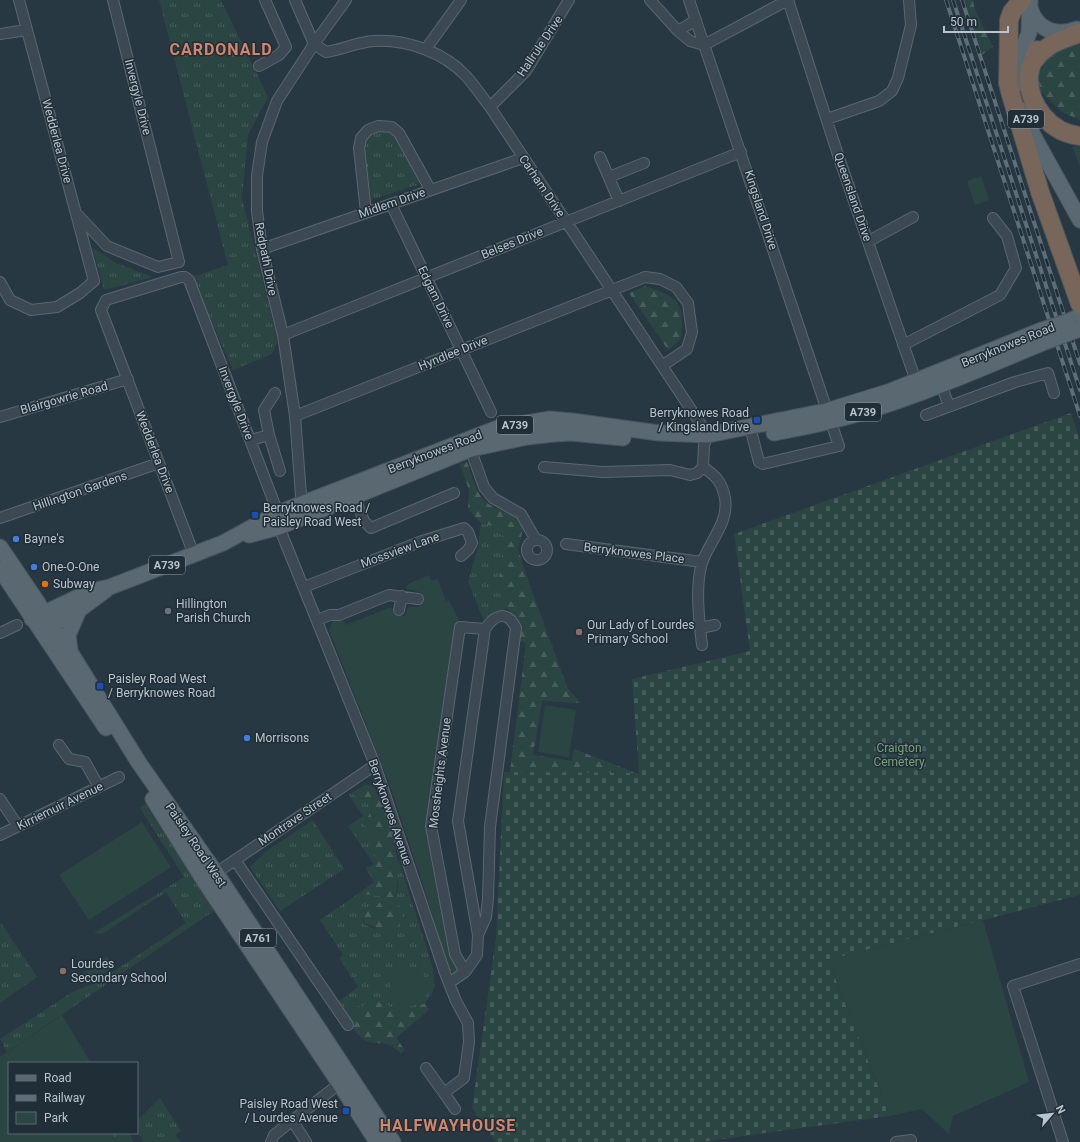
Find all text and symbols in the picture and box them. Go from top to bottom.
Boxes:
scale bar [944,8,1008,34]
street label: Hallrule Drive [514,13,566,79]
text: 50 m [950,15,977,29]
district label: CARDONALD [169,40,273,59]
street label: Invergyle Drive [122,58,154,136]
street label: Wedderlea Drive [39,97,75,185]
road number: A739 [1008,110,1044,128]
street label: Queensland Drive [831,151,875,243]
street label: Carham Drive [516,152,568,220]
street label: Kingsland Drive [742,168,780,252]
street label: Midlem Drive [357,185,427,221]
street label: Redpath Drive [252,221,280,297]
street label: Belses Drive [479,224,545,262]
street label: Edgam Drive [415,264,457,330]
street label: Berryknowes Road [959,320,1057,370]
street label: Hyndlee Drive [416,333,490,373]
street label: Invergyle Drive [216,364,256,442]
street label: Blairgowrie Road [19,379,109,417]
road number: A739 [845,403,881,421]
place label: Berryknowes Road / Kingsland Drive [650,406,749,434]
street label: Wedderlea Drive [133,409,177,495]
marker: Berryknowes Road / Kingsland Drive [752,415,762,425]
road number: A739 [497,416,533,434]
street label: Berryknowes Road [386,428,484,476]
street label: Hillington Gardens [31,468,129,514]
place label: Berryknowes Road / Paisley Road West [263,501,370,529]
marker: Berryknowes Road / Paisley Road West [250,510,260,520]
street label: Mossview Lane [359,529,441,571]
place label: Bayne's [24,532,64,546]
marker: Bayne's [11,534,21,544]
street label: Berryknowes Place [583,540,685,566]
road number: A739 [149,556,185,574]
place label: One-O-One [42,560,99,574]
marker: One-O-One [29,562,39,572]
place label: Subway [53,577,95,591]
marker: Subway [40,579,50,589]
place label: Hillington Parish Church [176,597,251,625]
marker: Hillington Parish Church [163,606,173,616]
place label: Our Lady of Lourdes Primary School [587,618,695,646]
marker: Our Lady of Lourdes Primary School [574,627,584,637]
place label: Paisley Road West / Berryknowes Road [108,672,215,700]
marker: Paisley Road West / Berryknowes Road [95,681,105,691]
street label: Mossheights Avenue [426,717,454,829]
place label: Morrisons [255,731,309,745]
marker: Morrisons [242,733,252,743]
park label: Craigton Cemetery [873,741,925,769]
street label: Berryknowes Avenue [365,757,415,867]
street label: Kirriemuir Avenue [15,779,105,833]
street label: Montrave Street [256,789,334,849]
street label: Paisley Road West [163,800,229,890]
road number: A761 [240,929,276,947]
place label: Lourdes Secondary School [71,957,167,985]
marker: Lourdes Secondary School [58,966,68,976]
legend [8,1062,138,1134]
text: Road [44,1071,72,1085]
text: Railway [44,1091,85,1105]
north arrow [1032,1094,1072,1134]
place label: Paisley Road West / Lourdes Avenue [240,1097,338,1125]
text: N [1053,1103,1068,1116]
marker: Paisley Road West / Lourdes Avenue [341,1106,351,1116]
text: Park [44,1111,69,1125]
district label: HALFWAYHOUSE [380,1116,516,1135]

